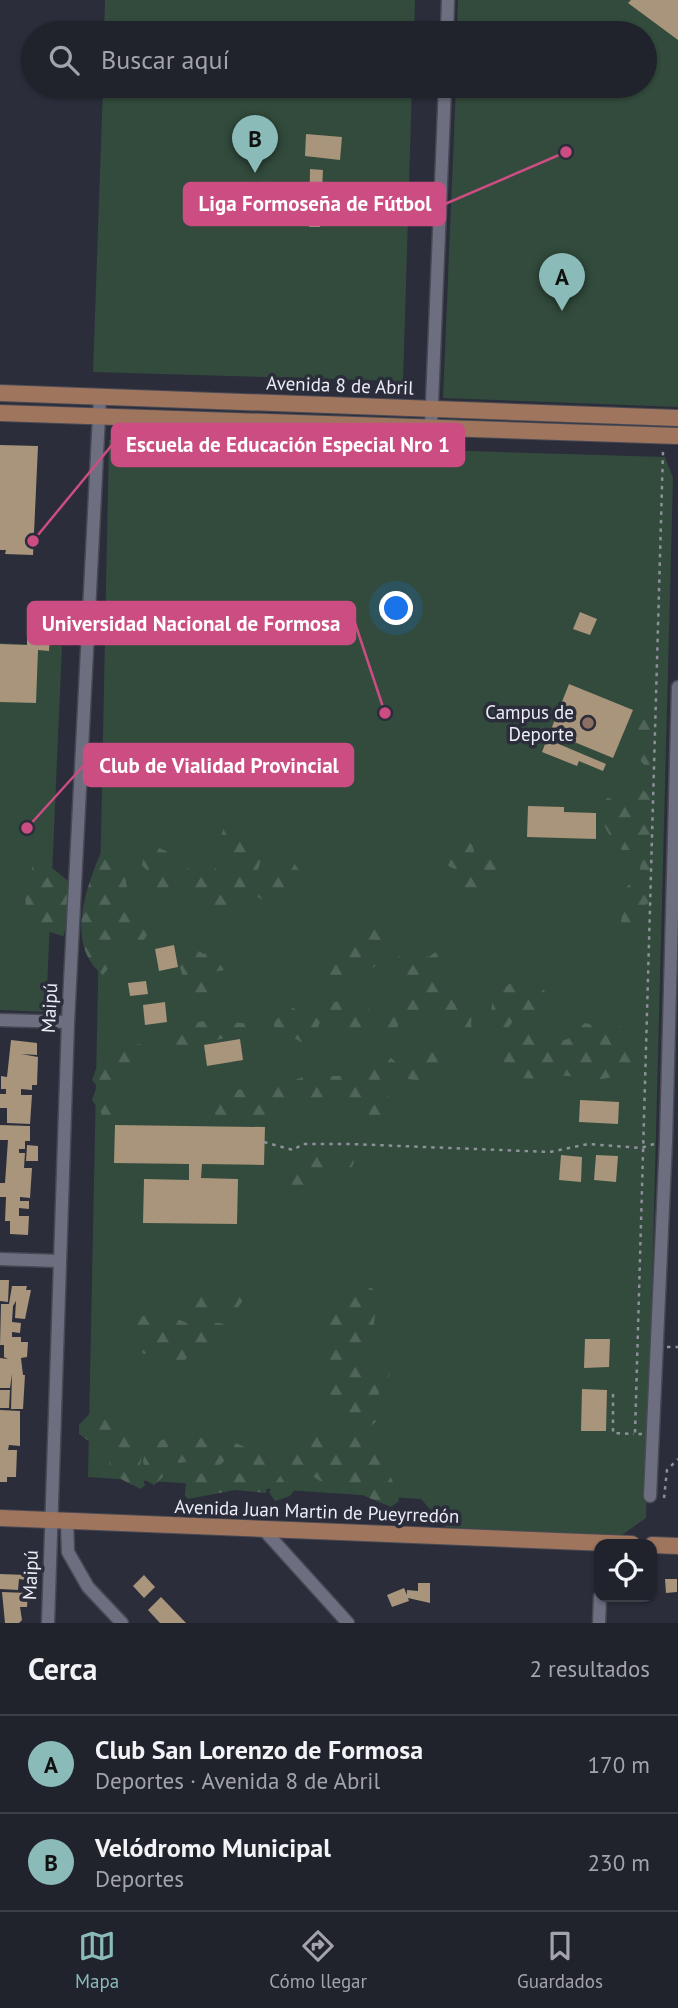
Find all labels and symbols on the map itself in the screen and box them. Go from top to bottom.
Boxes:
pin: B [232,115,278,173]
callout: Liga Formoseña de Fútbol [184,183,445,225]
text: Liga Formoseña de Fútbol [199,190,432,217]
pin: A [539,253,585,311]
street label: Avenida 8 de Abril [266,370,415,400]
callout: Escuela de Educación Especial Nro 1 [112,424,464,466]
text: Escuela de Educación Especial Nro 1 [126,431,450,458]
your location [379,591,413,625]
callout: Universidad Nacional de Formosa [28,602,355,644]
text: Universidad Nacional de Formosa [42,610,340,637]
place label: Campus de Deporte [485,700,574,746]
marker: Campus de Deporte [580,715,596,731]
callout: Club de Vialidad Provincial [84,744,353,786]
text: Club de Vialidad Provincial [99,752,340,779]
street label: Maipú [36,982,62,1034]
street label: Avenida Juan Martin de Pueyrredón [174,1494,460,1528]
street label: Maipú [17,1550,43,1600]

